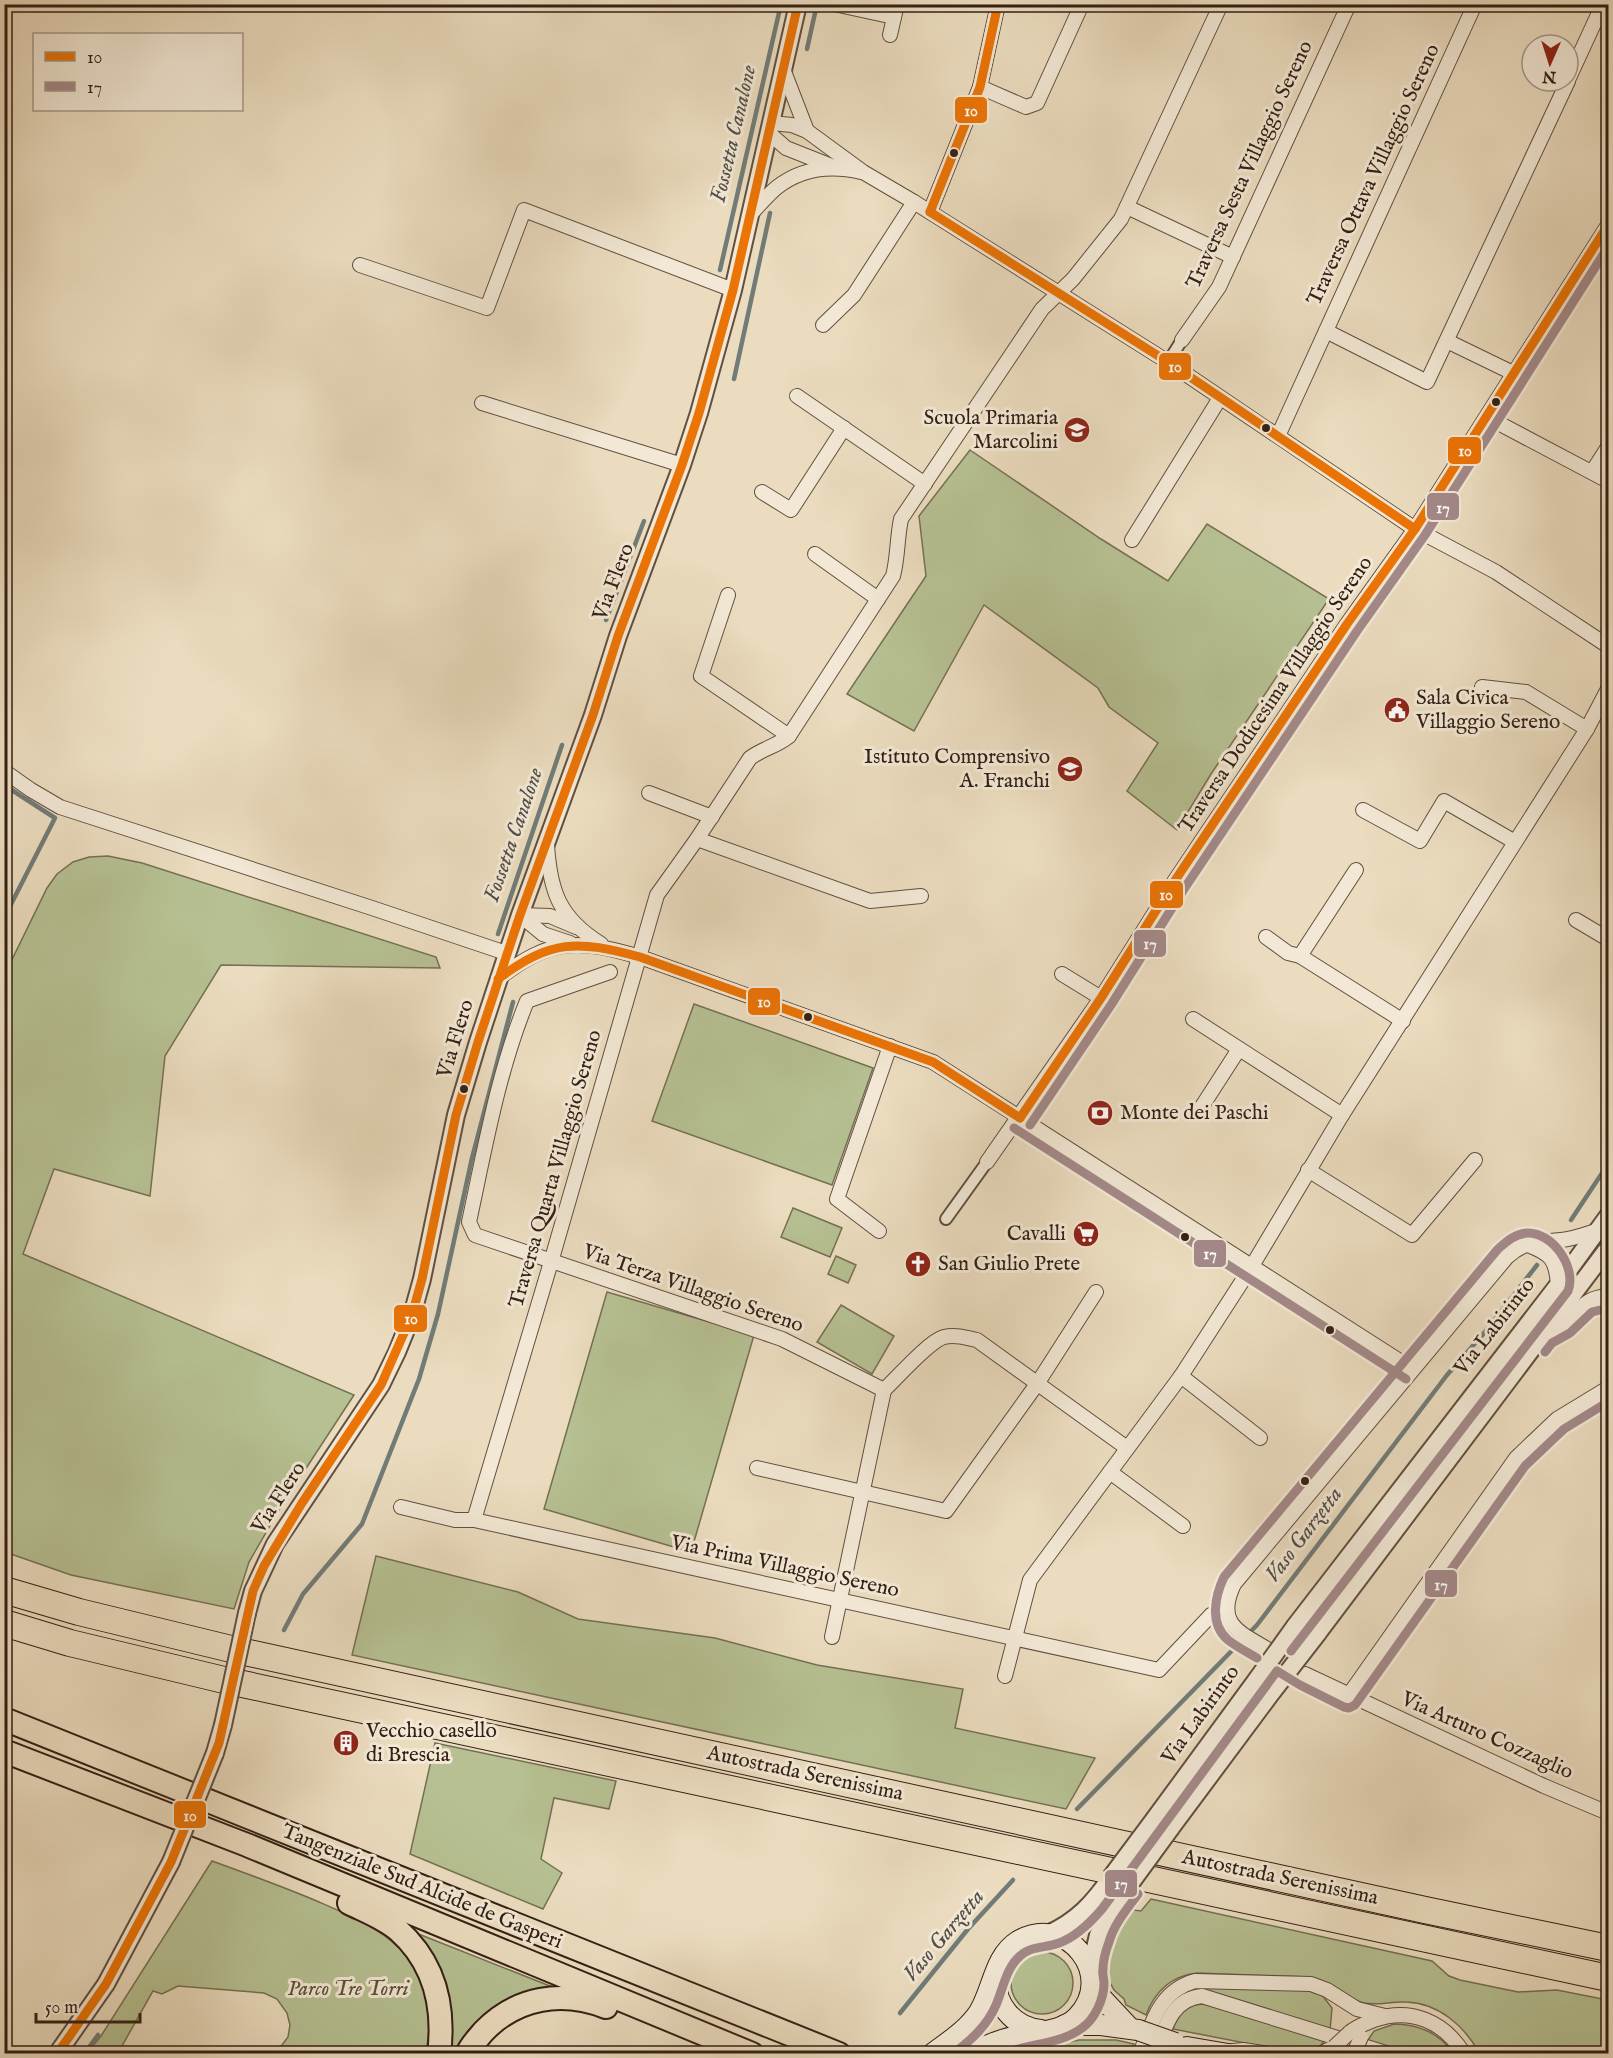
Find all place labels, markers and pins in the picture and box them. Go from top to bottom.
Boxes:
unlabelled marker [948,147,960,159]
unlabelled marker [1490,396,1502,408]
place label: Scuola Primaria Marcolini [924,405,1059,456]
school or university icon: Scuola Primaria Marcolini [1062,415,1092,445]
unlabelled marker [1260,422,1272,434]
place label: Sala Civica Villaggio Sereno [1415,685,1560,736]
public building icon: Sala Civica Villaggio Sereno [1382,695,1412,725]
place label: Istituto Comprensivo A. Franchi [864,744,1050,795]
school or university icon: Istituto Comprensivo A. Franchi [1055,754,1085,784]
unlabelled marker [802,1011,814,1023]
unlabelled marker [458,1083,470,1095]
bank icon: Monte dei Paschi [1085,1098,1115,1128]
place label: Monte dei Paschi [1120,1100,1269,1127]
supermarket icon: Cavalli [1071,1219,1101,1249]
place label: Cavalli [1007,1221,1066,1248]
unlabelled marker [1179,1231,1191,1243]
church icon: San Giulio Prete [903,1249,933,1279]
place label: San Giulio Prete [938,1251,1081,1278]
unlabelled marker [1324,1324,1336,1336]
unlabelled marker [1299,1475,1311,1487]
place label: Vecchio casello di Brescia [365,1718,497,1769]
building icon: Vecchio casello di Brescia [331,1728,361,1758]

